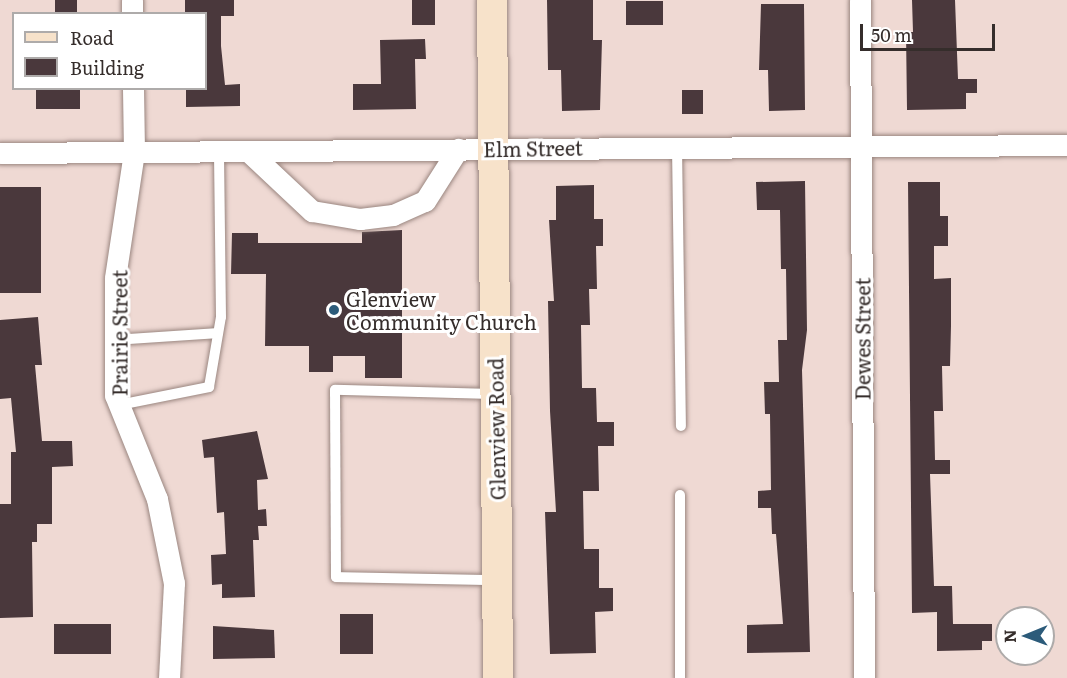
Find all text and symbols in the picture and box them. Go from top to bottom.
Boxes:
legend [12,12,207,90]
scale bar [863,12,998,50]
text: 50 m [871,21,912,48]
text: Road [70,24,114,51]
text: Building [70,54,144,81]
street label: Elm Street [483,135,583,161]
street label: Prairie Street [107,270,131,396]
street label: Dewes Street [850,278,874,400]
place label: Glenview Community Church [346,286,537,333]
marker: Glenview Community Church [327,303,341,317]
street label: Glenview Road [483,358,509,500]
north arrow [995,606,1055,666]
text: N [997,629,1021,643]

